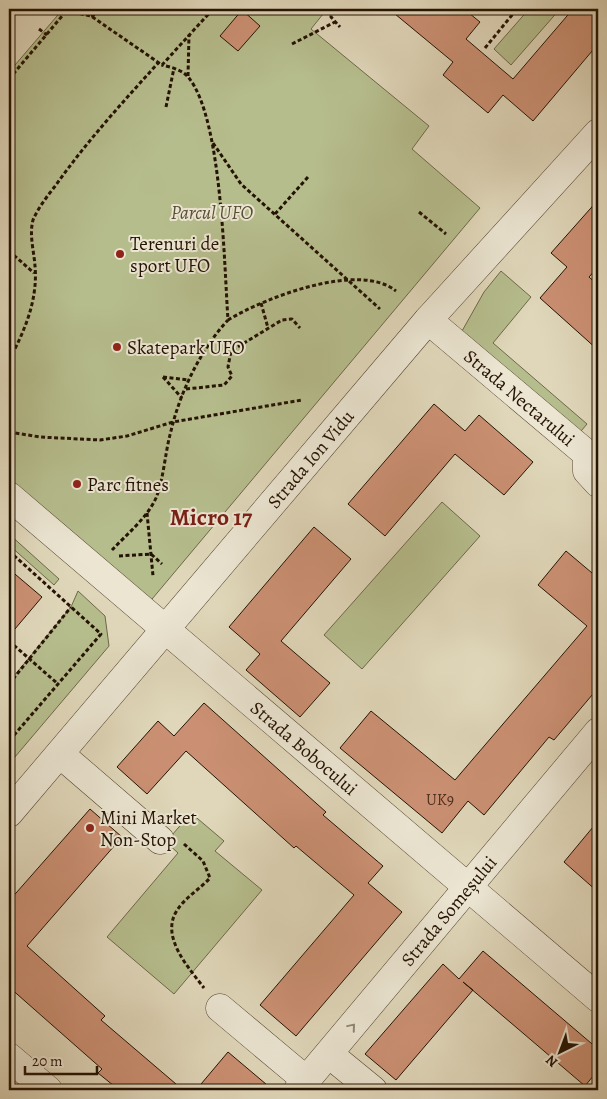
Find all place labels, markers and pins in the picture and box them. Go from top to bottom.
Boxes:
place label: Terenuri de sport UFO [130,231,219,279]
marker: Terenuri de sport UFO [114,248,126,260]
place label: Skatepark UFO [127,335,245,361]
marker: Skatepark UFO [111,341,123,353]
place label: Parc fitnes [87,472,169,498]
marker: Parc fitnes [71,478,83,490]
place label: Mini Market Non-Stop [100,805,197,853]
marker: Mini Market Non-Stop [84,822,96,834]

